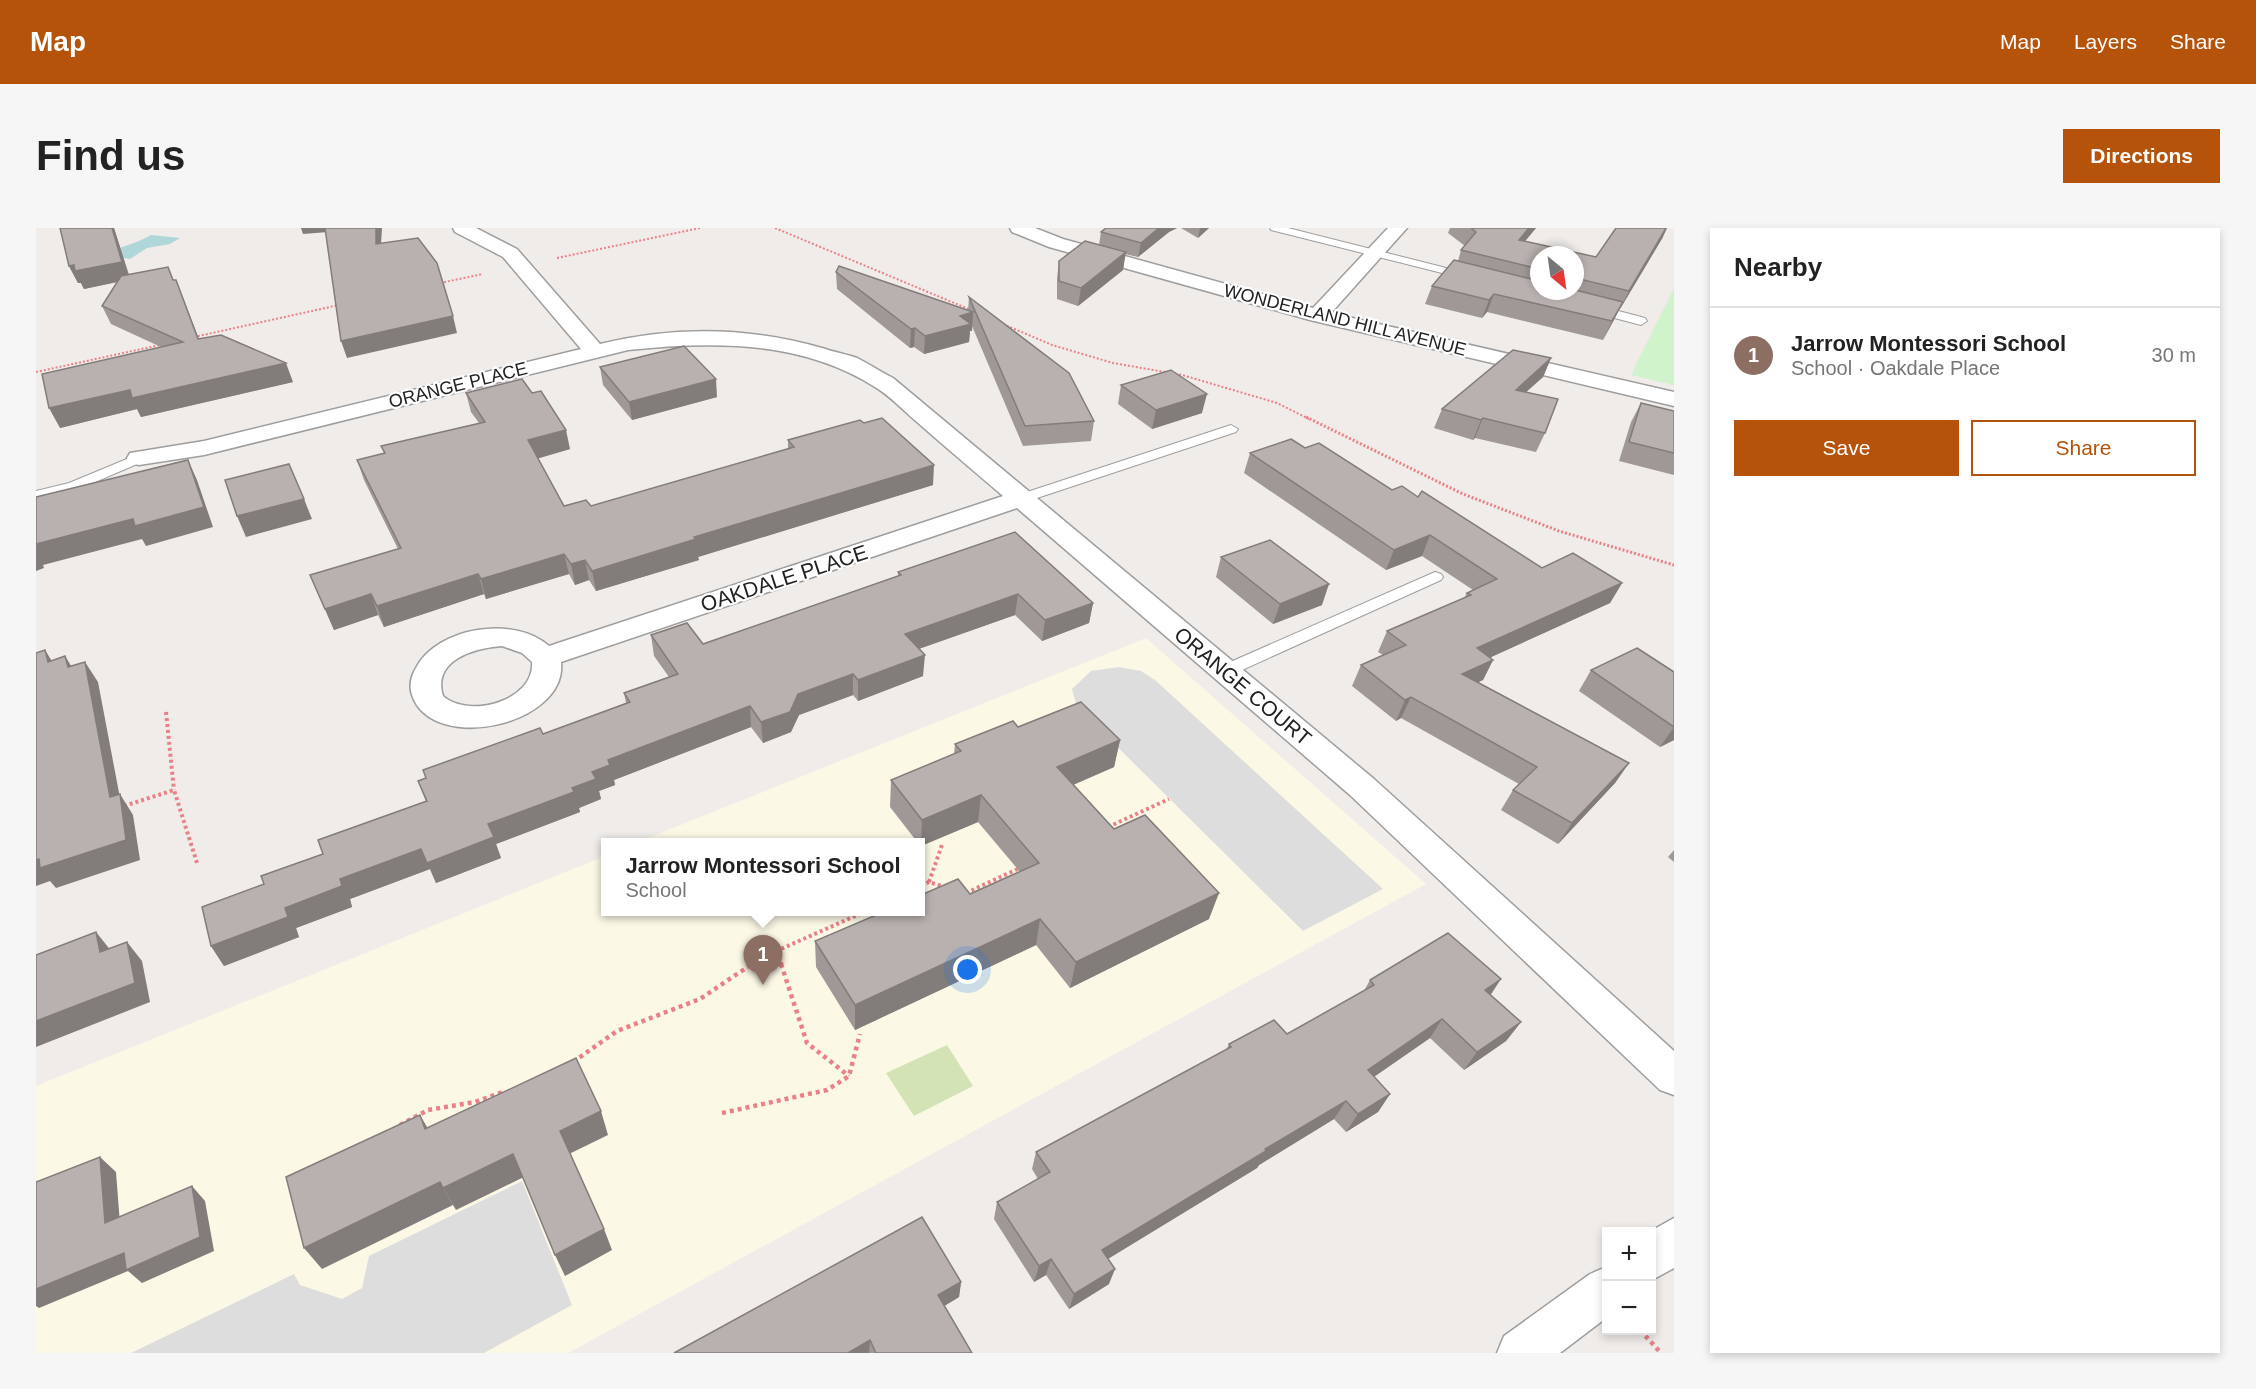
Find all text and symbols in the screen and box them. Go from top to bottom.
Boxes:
text: Map [30,26,86,57]
text: Map [2000,30,2041,53]
text: Layers [2074,30,2137,53]
text: Share [2170,30,2226,53]
button: Directions [2063,129,2220,183]
text: Find us [36,132,185,179]
north arrow [1530,246,1584,300]
text: Nearby [1734,252,1822,282]
street label: WONDERLAND HILL AVENUE [1222,280,1468,360]
text: Jarrow Montessori School [1791,331,2066,356]
text: 1 [1748,344,1759,366]
text: 30 m [2152,344,2196,366]
text: School · Oakdale Place [1791,357,2000,379]
street label: ORANGE PLACE [387,358,529,412]
button: Save [1734,420,1959,476]
button: Share [1971,420,2196,476]
street label: OAKDALE PLACE [698,540,870,616]
street label: ORANGE COURT [1170,622,1316,750]
popup [601,838,925,916]
text: Jarrow Montessori School [625,853,901,878]
text: School [625,879,687,901]
pin: 1 [744,936,782,985]
your location [953,955,982,984]
map controls [1602,1227,1656,1335]
button: + [1602,1227,1656,1281]
button: − [1602,1281,1656,1335]

